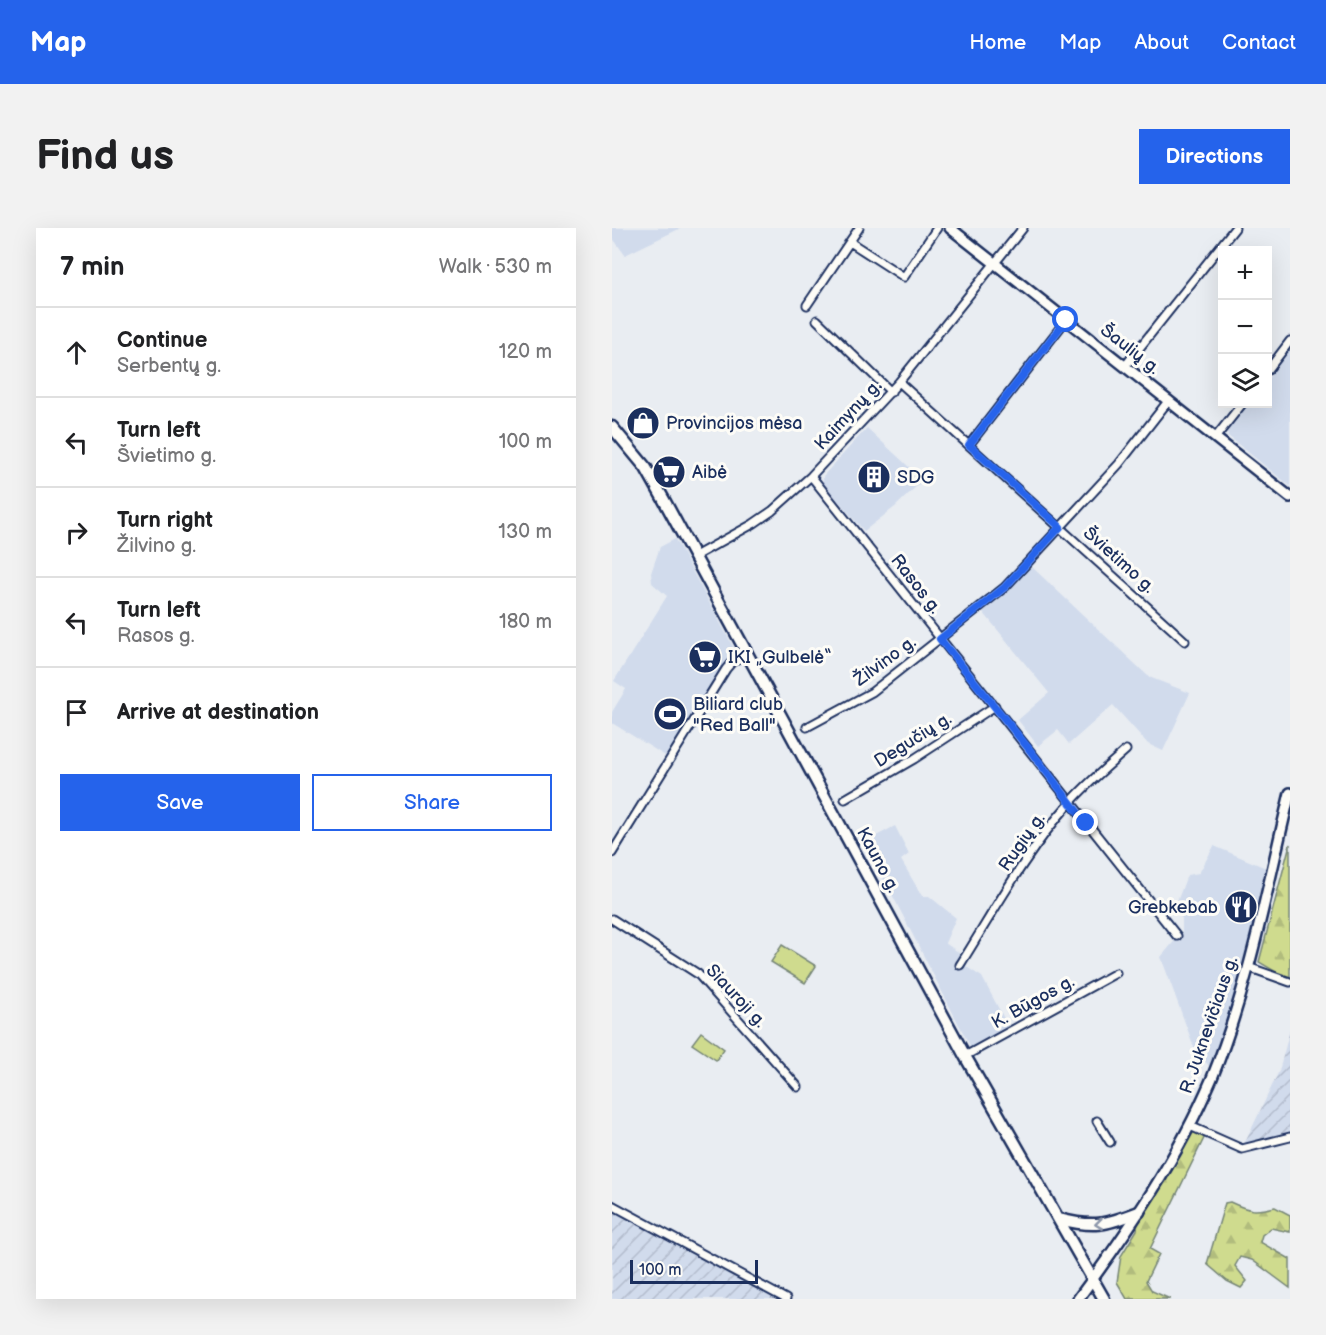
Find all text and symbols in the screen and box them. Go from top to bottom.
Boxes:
text: Map [30,26,86,59]
text: Home [969,30,1026,55]
text: Map [1059,30,1101,55]
text: About [1134,30,1189,55]
text: Contact [1222,30,1296,55]
button: Directions [1139,129,1290,184]
text: Find us [36,131,174,182]
map controls [1218,246,1272,408]
button: + [1218,246,1272,300]
text: 7 min [60,252,124,283]
text: Walk · 530 m [439,255,552,279]
button: − [1218,300,1272,354]
route start [1052,306,1078,332]
street label: Šaulių g. [1096,318,1165,379]
text: Continue [117,327,207,354]
icon: ahead [60,336,93,369]
text: 120 m [499,340,552,364]
text: Serbentų g. [117,354,221,378]
button: layers [1218,354,1272,408]
street label: Kaimynų g. [810,376,886,454]
shop icon: Provincijos mėsa [625,405,661,441]
place label: Provincijos mėsa [666,413,802,434]
text: Turn left [117,417,201,444]
icon: left [60,426,93,459]
text: 100 m [499,430,552,454]
text: Švietimo g. [117,444,216,468]
supermarket icon: Aibė [651,454,687,490]
building icon: SDG [856,459,892,495]
place label: Aibė [692,462,727,483]
place label: SDG [897,467,934,488]
text: Turn right [117,507,213,534]
icon: right [60,516,93,549]
text: 130 m [498,520,552,544]
street label: Švietimo g. [1079,522,1160,598]
text: Žilvino g. [117,534,196,558]
street label: Rasos g. [886,550,946,618]
text: Turn left [117,597,201,624]
icon: left [60,606,93,639]
text: 180 m [499,610,552,634]
text: Rasos g. [117,624,195,648]
street label: Žilvino g. [848,630,920,691]
supermarket icon: IKI „Gulbelė“ [687,639,723,675]
place label: IKI „Gulbelė“ [728,647,832,668]
place label: Biliard club "Red Ball" [693,694,783,736]
icon: arrive [60,696,93,729]
sports icon: Biliard club "Red Ball" [652,696,688,732]
text: Arrive at destination [117,699,319,726]
street label: Degučių g. [871,708,955,772]
button: Save [60,774,300,831]
button: Share [312,774,552,831]
street label: Rugių g. [994,809,1050,875]
route end [1072,809,1098,835]
street label: Kauno g. [852,824,904,896]
restaurant icon: Grebkebab [1223,889,1259,925]
place label: Grebkebab [1128,897,1218,918]
street label: R. Juknevičiaus g. [1176,954,1242,1096]
street label: Siauroji g. [702,960,770,1032]
street label: K. Būgos g. [988,971,1078,1033]
one-way arrow [1095,1217,1104,1229]
scale bar [630,1257,758,1284]
text: 100 m [639,1261,682,1280]

